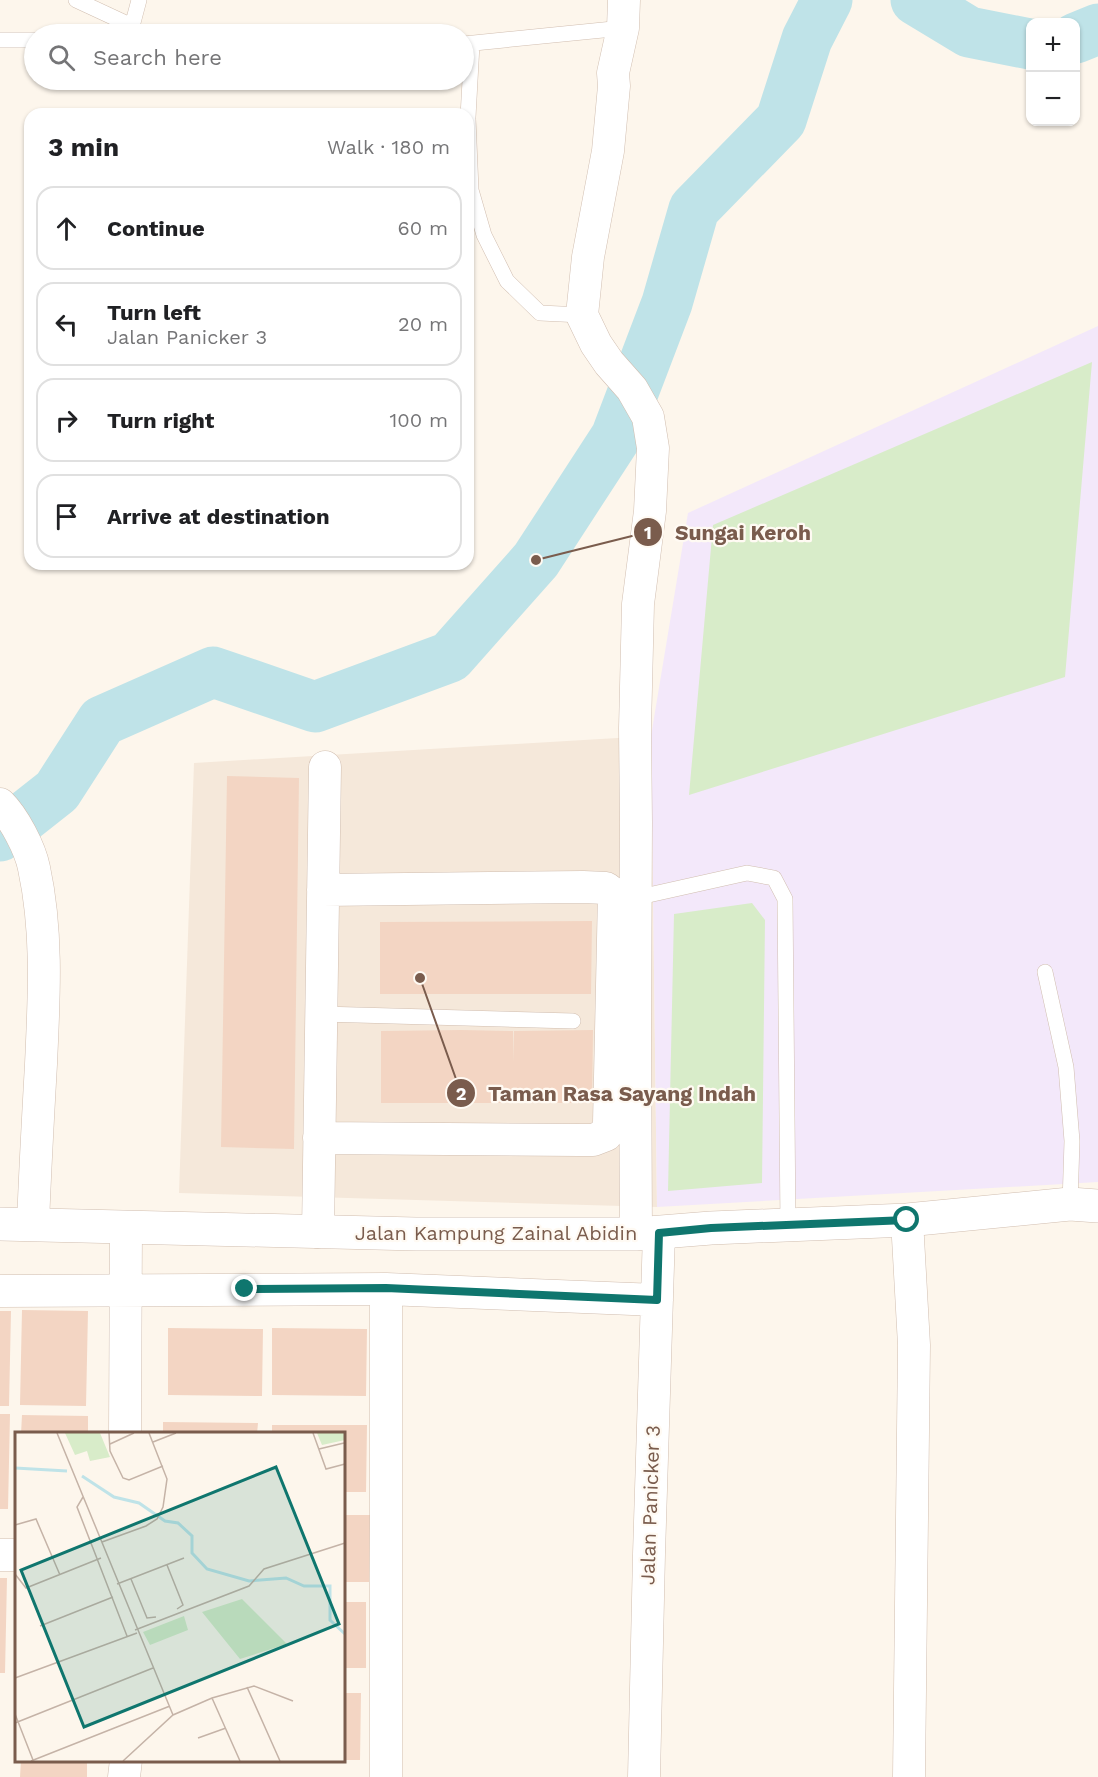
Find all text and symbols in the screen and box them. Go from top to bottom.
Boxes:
map controls [1026,18,1080,126]
button: + [1026,18,1080,72]
search box [24,24,474,90]
icon: search [45,41,78,74]
text: Search here [93,45,222,70]
button: − [1026,72,1080,126]
text: 3 min [48,132,119,162]
text: Walk · 180 m [327,135,450,159]
icon: ahead [50,212,83,245]
text: Continue [107,216,205,241]
text: 60 m [398,216,448,240]
text: Turn left [107,300,201,325]
icon: left [50,308,83,341]
text: 20 m [398,312,448,336]
text: Jalan Panicker 3 [107,325,267,349]
icon: right [50,404,83,437]
text: Turn right [107,408,214,433]
text: 100 m [389,408,448,432]
icon: arrive [50,500,83,533]
text: Arrive at destination [107,504,330,529]
callout: Sungai Keroh [633,513,823,552]
text: Sungai Keroh [675,520,811,545]
text: 1 [644,522,652,543]
callout: Taman Rasa Sayang Indah [446,1074,768,1113]
text: Taman Rasa Sayang Indah [488,1081,756,1106]
text: 2 [456,1083,466,1104]
route start [893,1206,919,1232]
street label: Jalan Kampung Zainal Abidin [355,1221,637,1245]
route end [231,1275,257,1301]
street label: Jalan Panicker 3 [635,1425,665,1585]
inset map [15,1432,345,1762]

